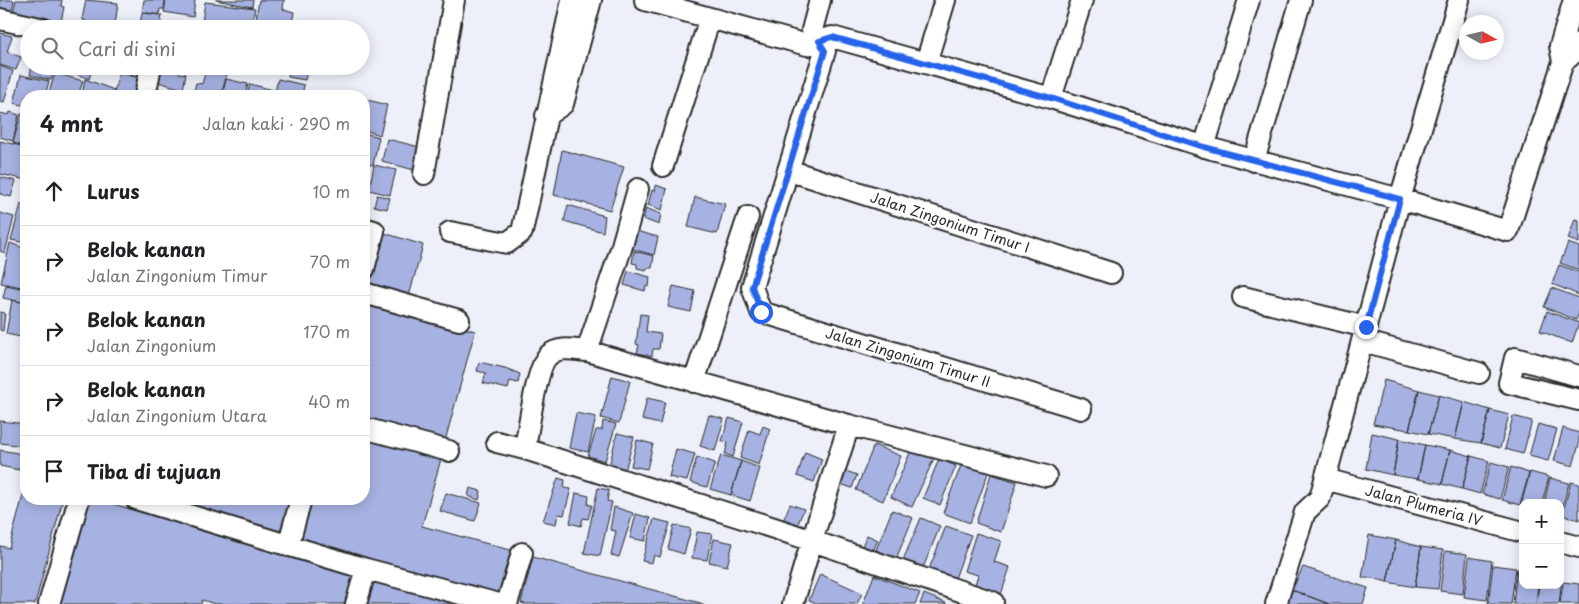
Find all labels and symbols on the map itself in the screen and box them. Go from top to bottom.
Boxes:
north arrow [1459,15,1504,60]
street label: Jalan Zingonium Timur I [868,186,1032,258]
route start [750,301,773,324]
route end [1355,316,1378,339]
street label: Jalan Zingonium Timur II [823,322,993,392]
street label: Jalan Plumeria IV [1363,479,1485,531]

